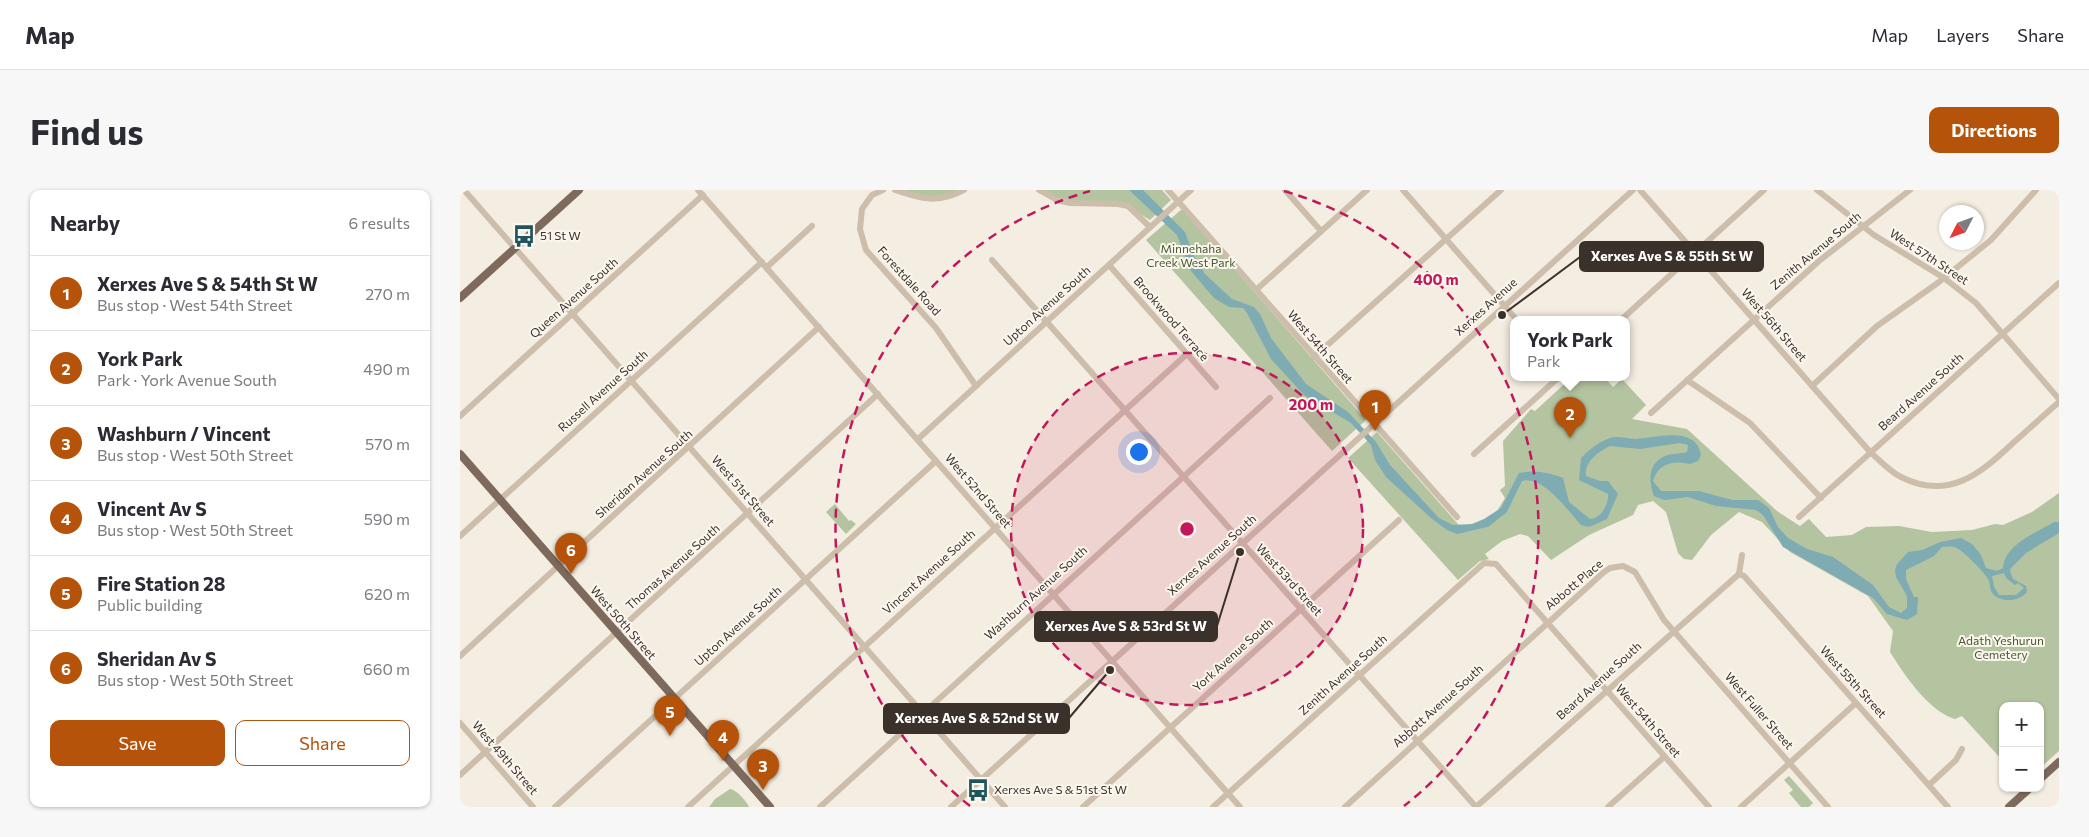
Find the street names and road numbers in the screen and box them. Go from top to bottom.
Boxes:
street label: Zenith Avenue South [1767,208,1863,292]
street label: West 57th Street [1887,225,1972,287]
street label: Forestdale Road [875,243,944,318]
street label: Queen Avenue South [527,254,620,340]
street label: Upton Avenue South [1000,263,1093,348]
street label: Brookwood Terrace [1131,273,1212,363]
street label: Xerxes Avenue [1451,275,1519,338]
street label: West 56th Street [1739,285,1810,364]
street label: West 54th Street [1285,307,1356,386]
street label: Russell Avenue South [555,346,650,434]
street label: Beard Avenue South [1875,350,1966,433]
street label: Sheridan Avenue South [592,426,695,520]
street label: West 52nd Street [943,450,1015,530]
street label: West 51st Street [709,452,778,529]
street label: Xerxes Avenue South [1164,511,1258,598]
street label: Thomas Avenue South [623,520,722,612]
street label: Vincent Avenue South [879,526,977,616]
street label: West 53rd Street [1254,541,1326,618]
street label: Washburn Avenue South [981,543,1089,642]
street label: Abbott Place [1542,556,1605,612]
street label: West 50th Street [588,583,660,662]
street label: Upton Avenue South [691,583,784,668]
street label: York Avenue South [1190,615,1275,694]
street label: Zenith Avenue South [1295,631,1389,717]
street label: Beard Avenue South [1553,639,1644,722]
street label: West 55th Street [1818,642,1890,720]
street label: Abbott Avenue South [1389,661,1485,750]
street label: West Fuller Street [1723,669,1797,752]
street label: West 54th Street [1613,681,1684,760]
street label: West 49th Street [470,718,542,797]

